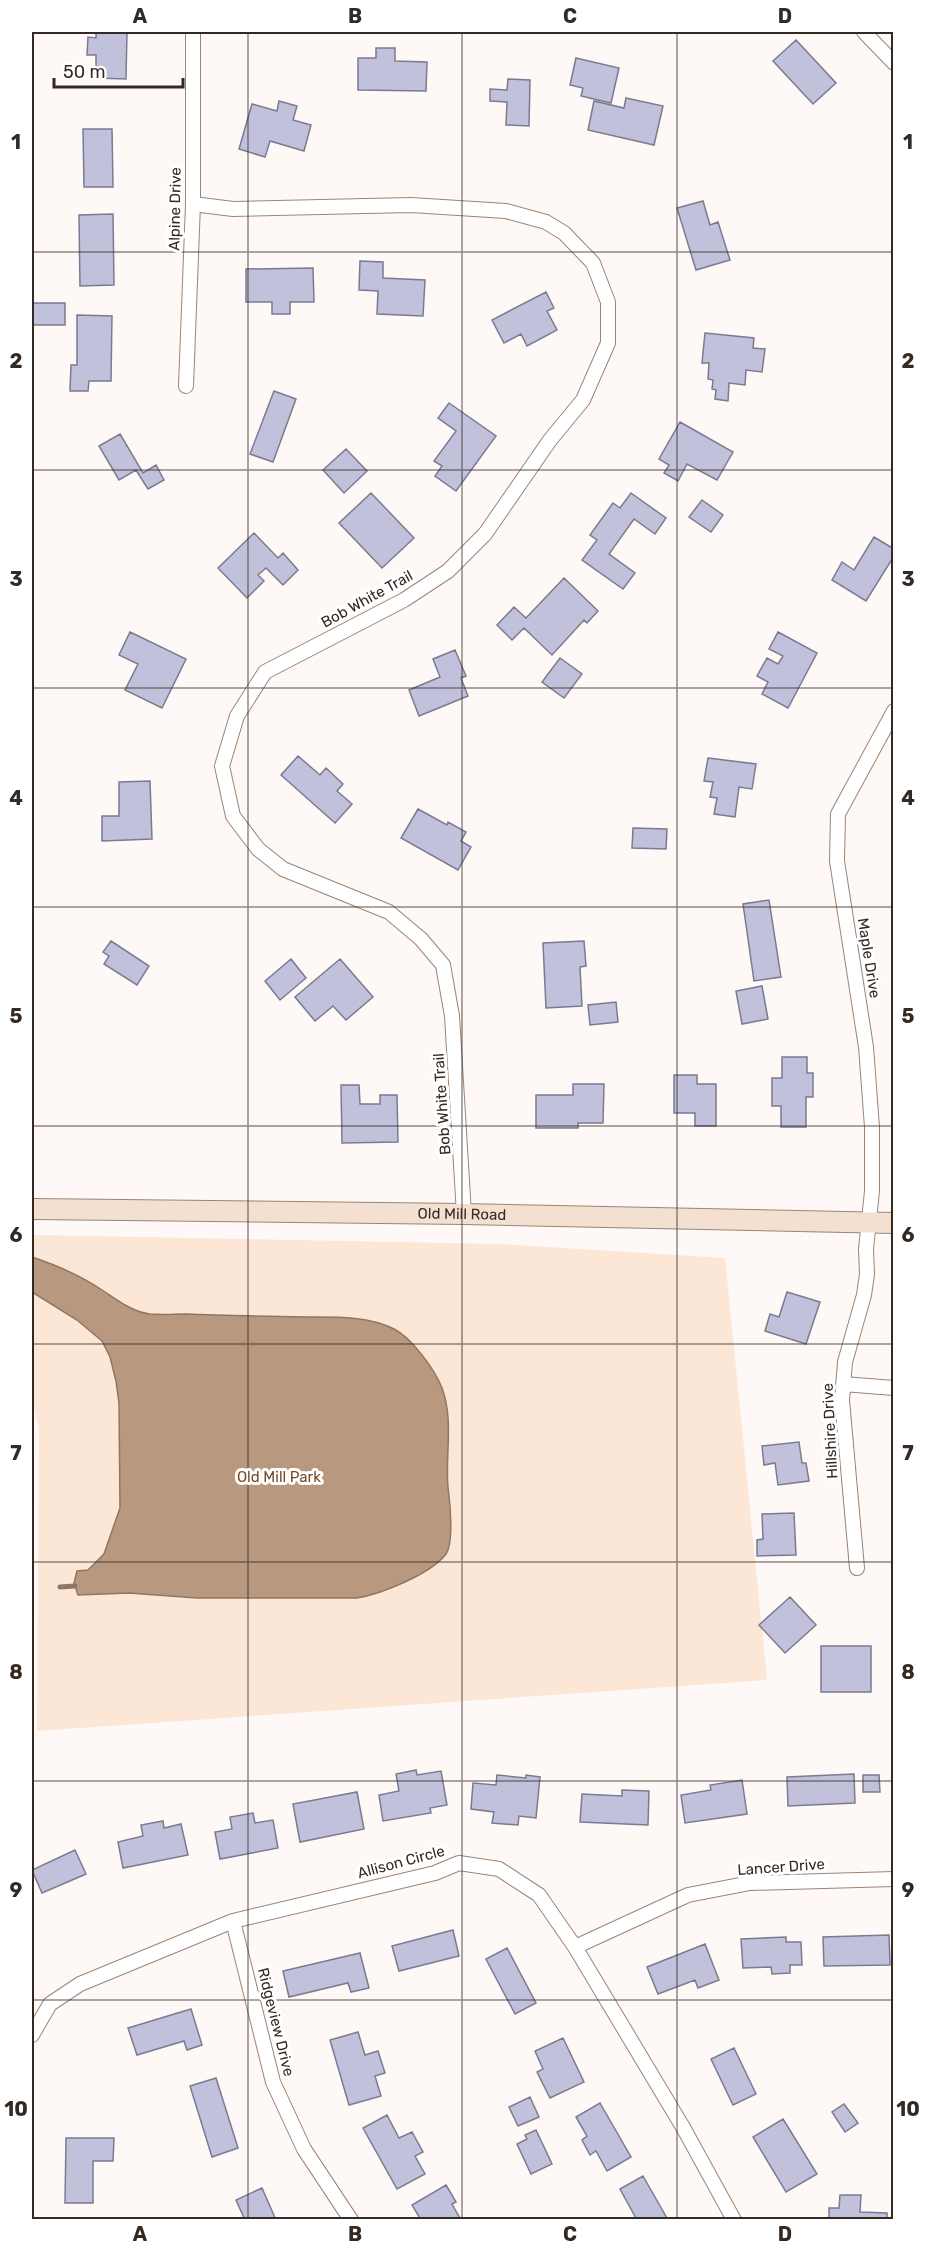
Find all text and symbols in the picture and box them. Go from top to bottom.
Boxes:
text: A [133,4,148,28]
text: B [348,4,362,28]
text: C [563,4,577,28]
text: D [778,4,792,28]
scale bar [54,51,183,89]
text: 50 m [63,61,106,83]
text: 1 [11,130,21,154]
text: 1 [903,130,913,154]
street label: Alpine Drive [165,167,185,251]
text: 2 [10,349,23,373]
text: 2 [902,349,915,373]
street label: Bob White Trail [318,566,416,632]
text: 3 [9,567,23,591]
text: 3 [901,567,915,591]
text: 4 [9,786,23,810]
text: 4 [901,786,915,810]
street label: Maple Drive [854,917,884,999]
text: 5 [10,1004,23,1028]
text: 5 [902,1004,915,1028]
street label: Bob White Trail [429,1053,455,1155]
street label: Old Mill Road [418,1204,506,1224]
text: 6 [9,1223,23,1247]
text: 6 [901,1223,915,1247]
street label: Hillshire Drive [819,1383,841,1479]
text: 7 [10,1441,22,1465]
text: 7 [902,1441,914,1465]
park label: Old Mill Park [237,1468,321,1486]
text: 8 [9,1660,23,1684]
text: 8 [901,1660,915,1684]
street label: Allison Circle [355,1842,447,1882]
street label: Lancer Drive [737,1855,825,1879]
text: 9 [10,1878,23,1902]
text: 9 [902,1878,915,1902]
street label: Ridgeview Drive [254,1966,298,2078]
text: 10 [4,2097,28,2121]
text: 10 [896,2097,920,2121]
text: A [133,2222,148,2246]
text: B [348,2222,362,2246]
text: C [563,2222,577,2246]
text: D [778,2222,792,2246]

